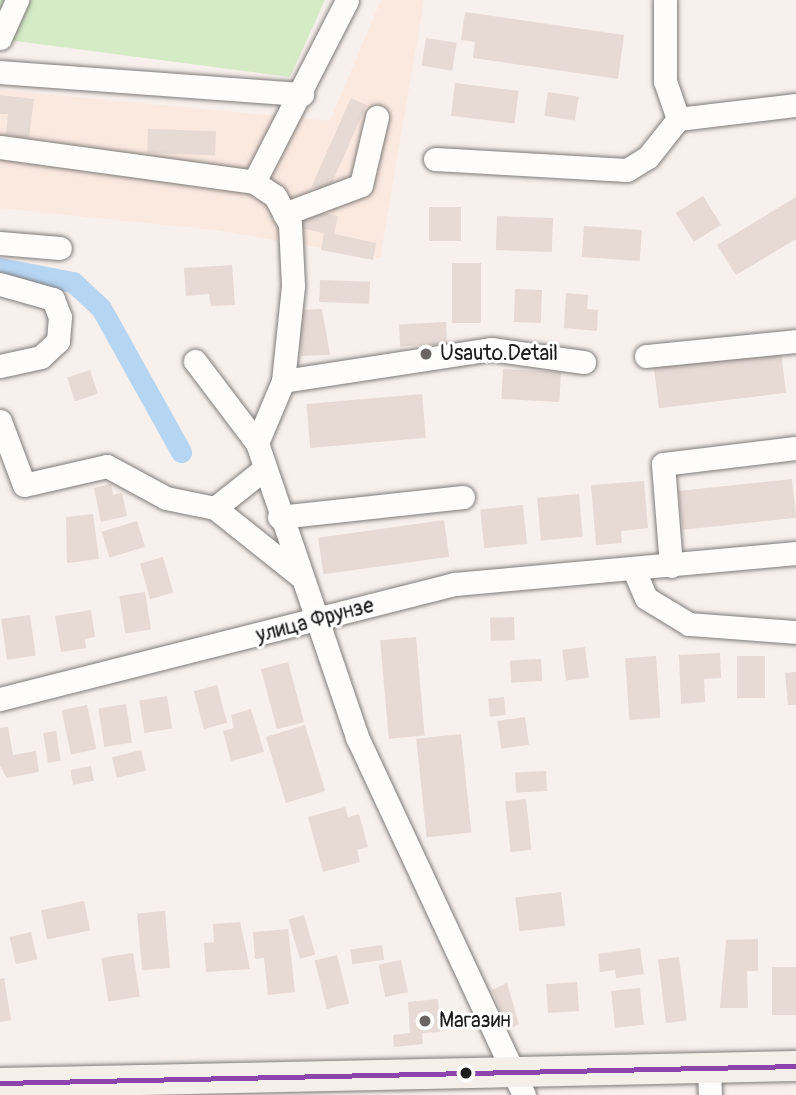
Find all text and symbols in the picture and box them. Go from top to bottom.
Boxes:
place label: Usauto.Detail [440,341,558,367]
marker: Usauto.Detail [418,346,434,362]
street label: улица Фрунзе [253,593,377,649]
place label: Магазин [439,1008,511,1034]
marker: Магазин [417,1013,433,1029]
unlabelled marker [459,1066,473,1080]

